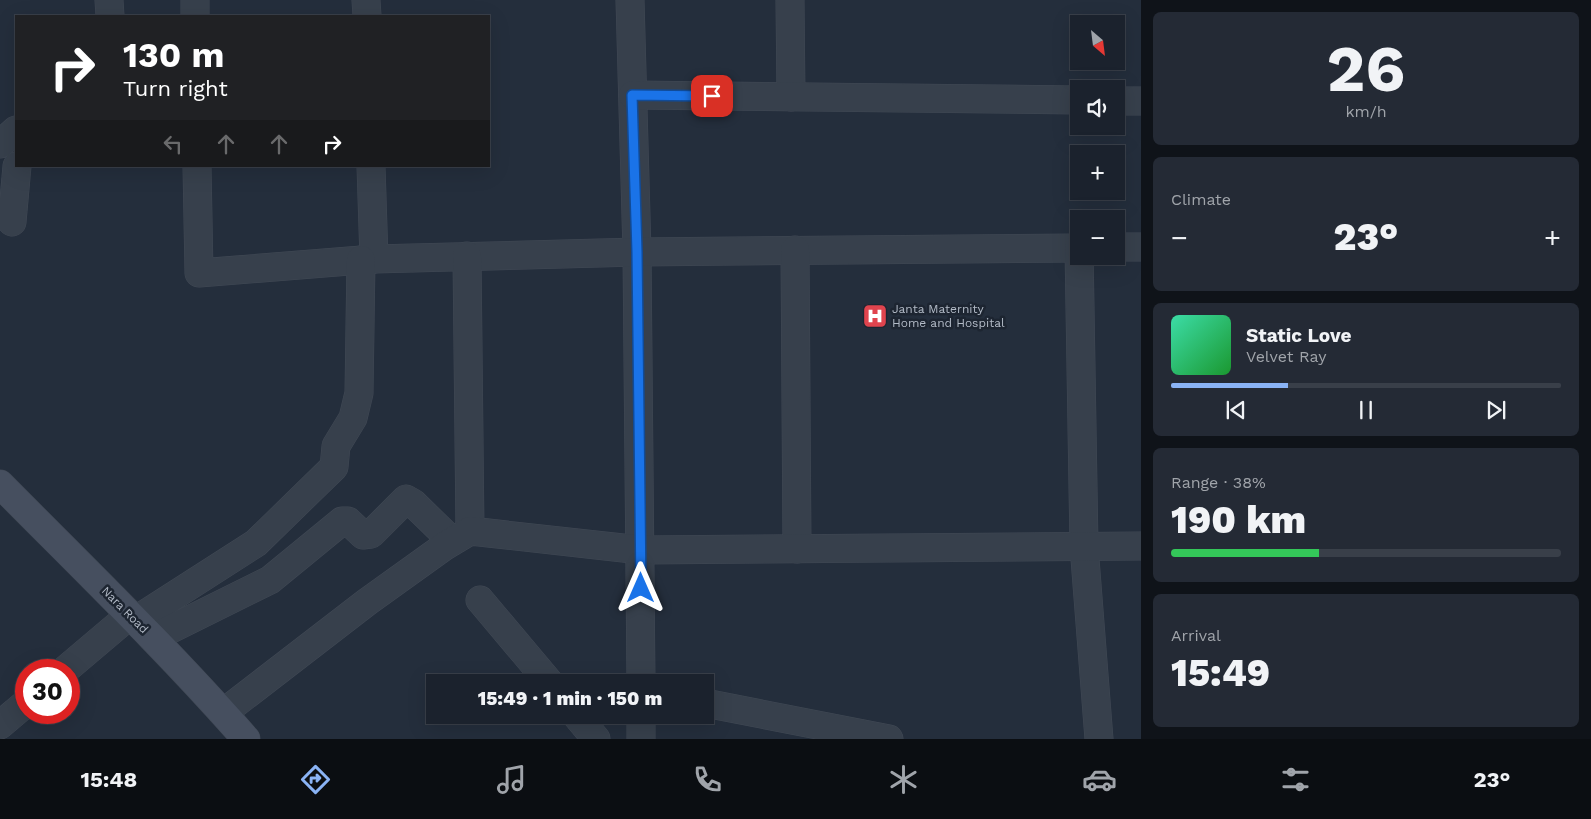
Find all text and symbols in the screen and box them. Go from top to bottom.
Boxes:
north arrow [1070,15,1125,70]
map controls [1070,15,1125,265]
text: 26 [1327,31,1405,107]
text: 130 m [123,34,224,76]
icon: right [40,35,105,100]
pin [691,75,733,117]
text: Turn right [123,76,228,101]
button: sound [1070,80,1125,135]
icon: arrive [698,82,726,110]
text: km/h [1345,102,1387,121]
icon: left [159,130,187,158]
icon: ahead [212,130,240,158]
icon: ahead [265,130,293,158]
icon: right [318,130,346,158]
button: + [1070,145,1125,200]
text: Climate [1171,190,1231,209]
button: − [1070,210,1125,265]
text: 23° [1334,215,1398,259]
text: − [1171,221,1188,254]
text: + [1544,221,1561,254]
place label: Janta Maternity Home and Hospital [892,302,1005,330]
hospital icon: Janta Maternity Home and Hospital [862,303,888,329]
text: Static Love [1246,324,1351,347]
text: Velvet Ray [1246,347,1326,366]
icon: previous [1222,396,1250,424]
icon: pause [1352,396,1380,424]
icon: next [1482,396,1510,424]
text: Range · 38% [1171,473,1266,492]
text: 190 km [1171,498,1306,542]
position arrow [614,561,666,613]
street label: Nara Road [99,584,151,636]
text: Arrival [1171,626,1221,645]
text: 15:49 [1171,651,1270,695]
speed limit sign: 30 [15,659,80,724]
text: 15:49 · 1 min · 150 m [478,687,662,710]
icon: directions [298,762,333,797]
icon: music [494,762,529,797]
icon: phone [690,762,725,797]
icon: climate [886,762,921,797]
icon: car [1082,762,1117,797]
icon: filters [1278,762,1313,797]
text: 15:48 [80,767,137,792]
text: 23° [1473,767,1510,792]

